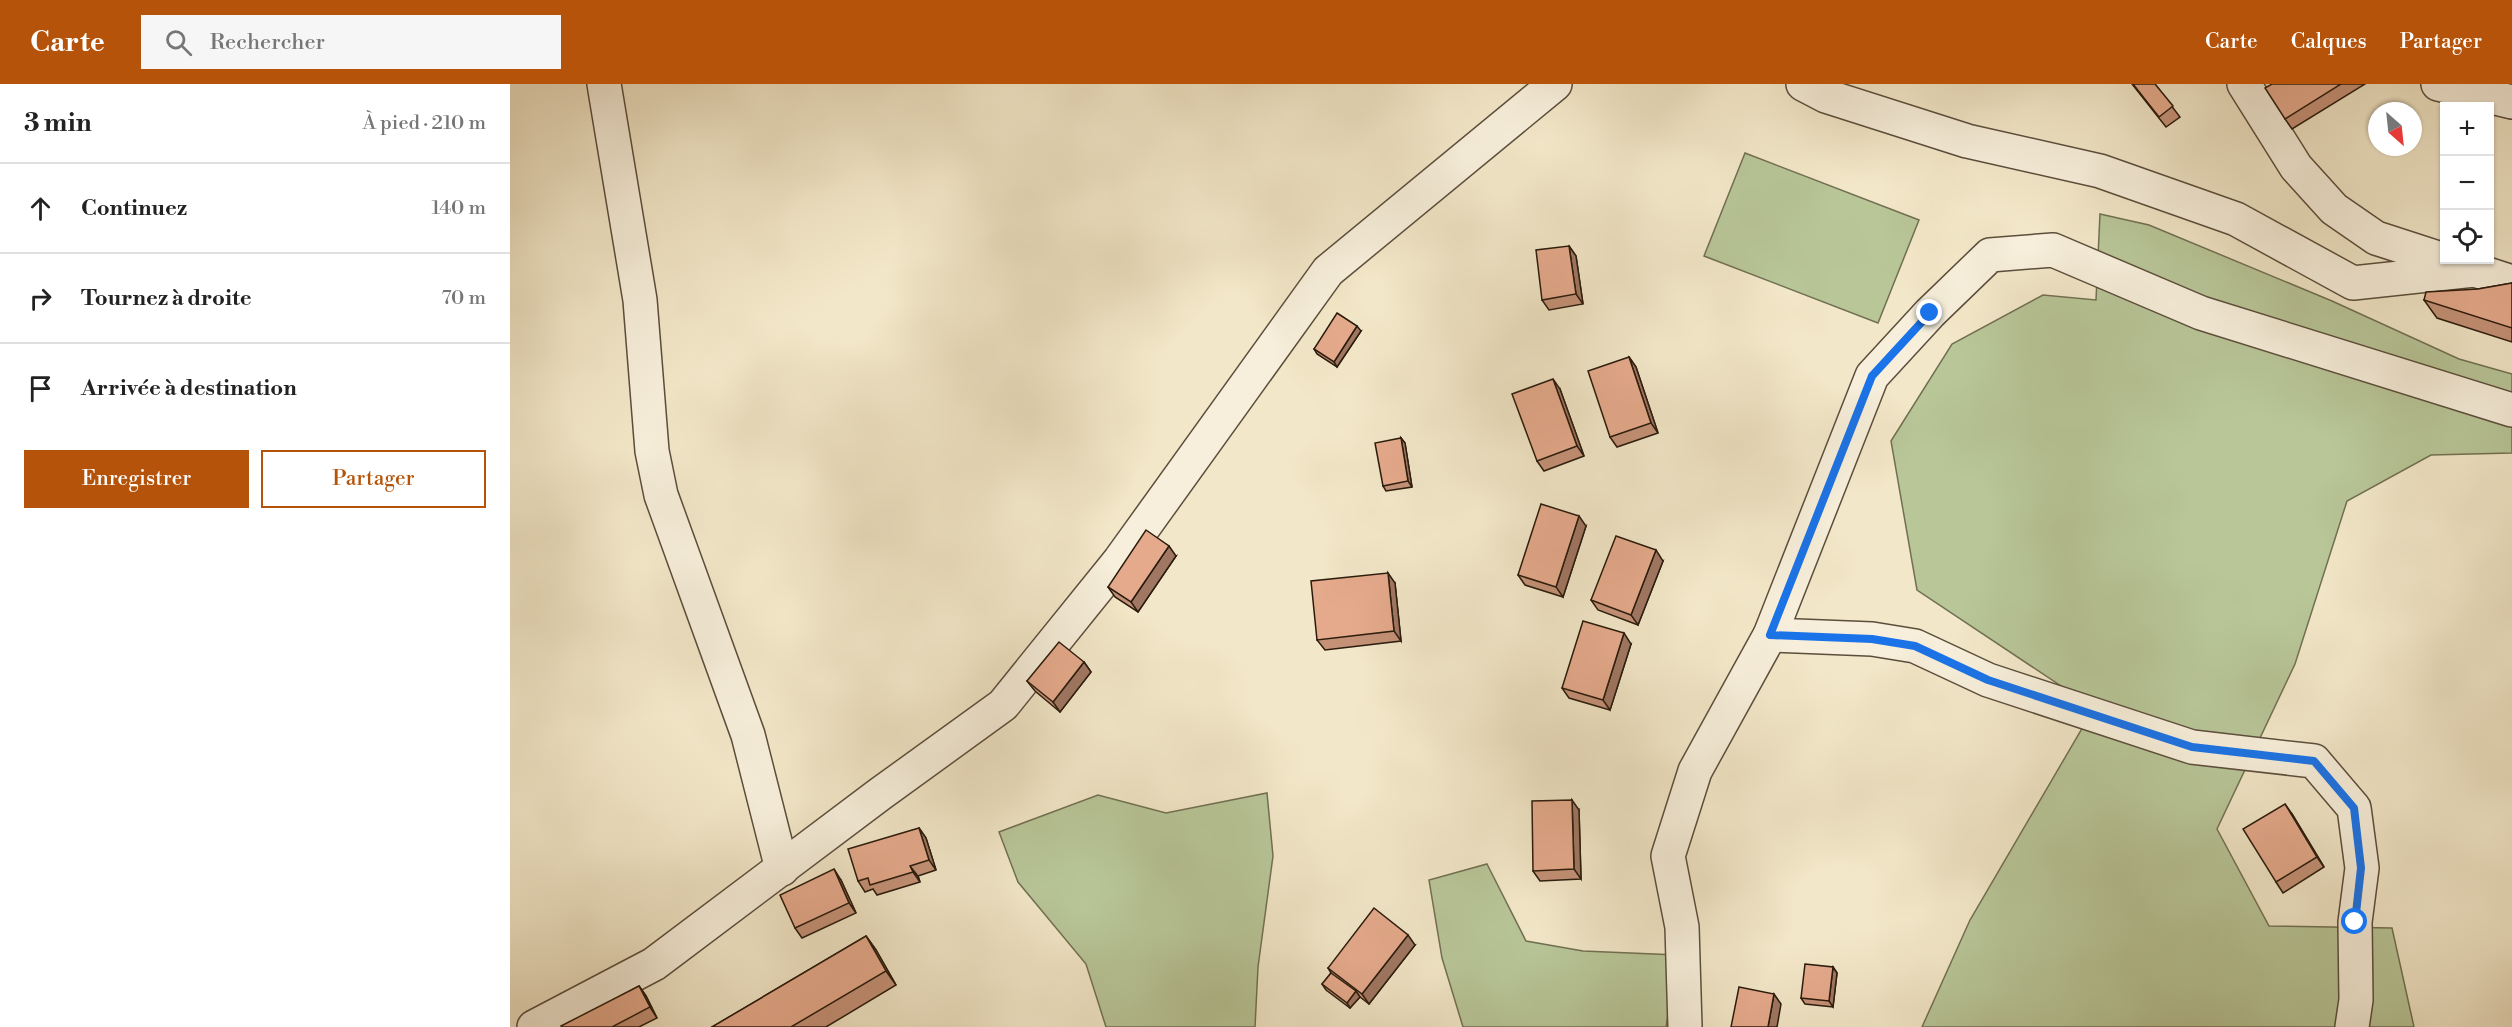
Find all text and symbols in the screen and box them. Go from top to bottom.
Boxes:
search box [141,15,561,69]
text: Carte [30,25,105,60]
icon: search [162,26,195,59]
text: Rechercher [210,29,325,56]
text: Carte [2205,29,2258,55]
text: Calques [2291,29,2367,55]
text: Partager [2400,29,2482,55]
north arrow [2368,102,2422,156]
map controls [2440,102,2494,264]
button: + [2440,102,2494,156]
text: 3 min [24,107,92,139]
text: À pied · 210 m [362,111,486,136]
button: − [2440,156,2494,210]
icon: ahead [24,192,57,225]
text: Continuez [81,195,187,222]
text: 140 m [431,196,486,221]
button: locate [2440,210,2494,264]
icon: right [24,282,57,315]
text: Tournez à droite [81,285,252,312]
text: 70 m [442,286,486,311]
route end [1916,299,1942,325]
icon: arrive [24,372,57,405]
text: Arrivée à destination [81,375,297,402]
button: Enregistrer [24,450,249,508]
button: Partager [261,450,486,508]
route start [2341,908,2367,934]

